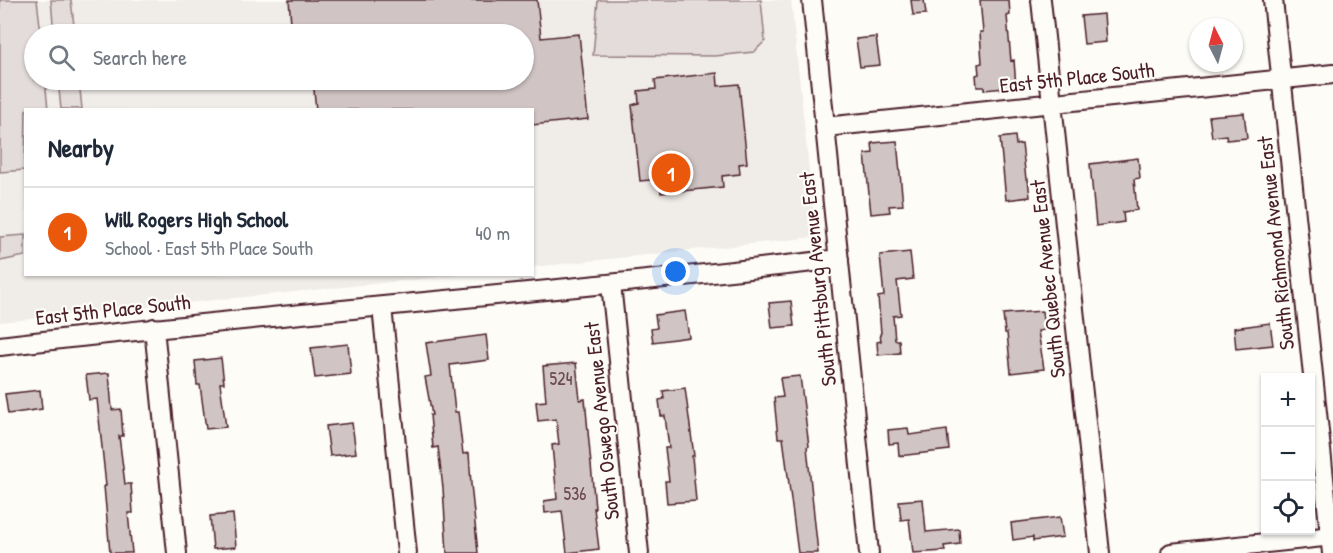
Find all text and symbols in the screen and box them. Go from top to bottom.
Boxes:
north arrow [1189,18,1243,72]
search box [24,24,534,90]
icon: search [45,41,78,74]
text: Search here [93,42,187,72]
street label: East 5th Place South [998,55,1156,100]
text: Nearby [48,130,114,165]
street label: South Richmond Avenue East [1250,134,1301,351]
pin: 1 [652,150,690,195]
street label: South Pittsburg Avenue East [792,170,843,387]
street label: South Quebec Avenue East [1023,178,1072,379]
text: Will Rogers High School [105,204,288,234]
text: 1 [64,219,71,246]
text: 40 m [475,219,510,246]
text: School · East 5th Place South [105,234,313,261]
your location [661,257,690,286]
street label: East 5th Place South [34,287,192,332]
street label: South Oswego Avenue East [577,320,626,521]
house number: 524 [550,366,573,391]
map controls [1261,373,1315,535]
button: + [1261,373,1315,427]
button: − [1261,427,1315,481]
house number: 536 [564,481,586,506]
button: locate [1261,481,1315,535]

